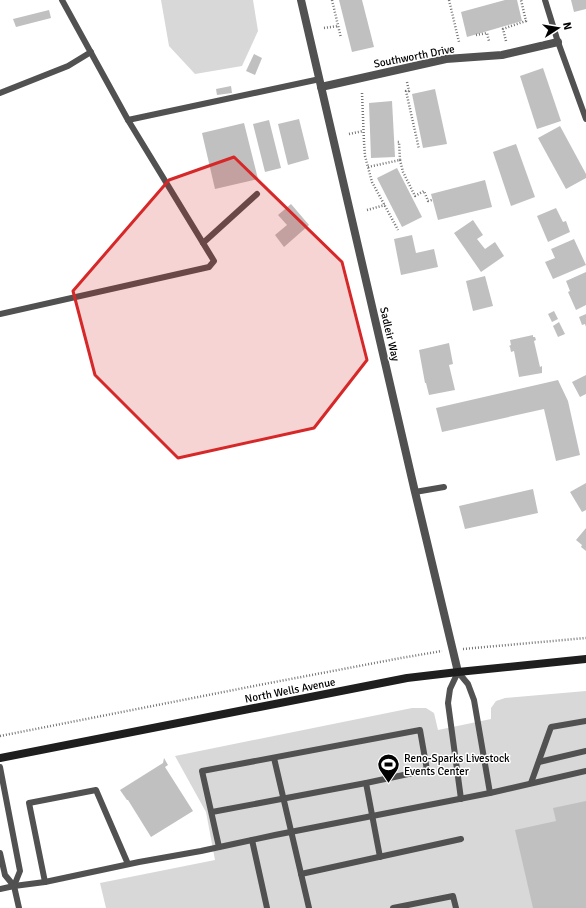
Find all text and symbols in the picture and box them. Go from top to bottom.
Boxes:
north arrow [538,8,578,48]
text: N [560,21,574,31]
street label: Southworth Drive [373,42,456,71]
street label: Sadleir Way [377,306,402,363]
street label: North Wells Avenue [244,675,337,706]
sports icon: Reno-Sparks Livestock Events Center [375,751,401,784]
place label: Reno-Sparks Livestock Events Center [404,752,510,778]

